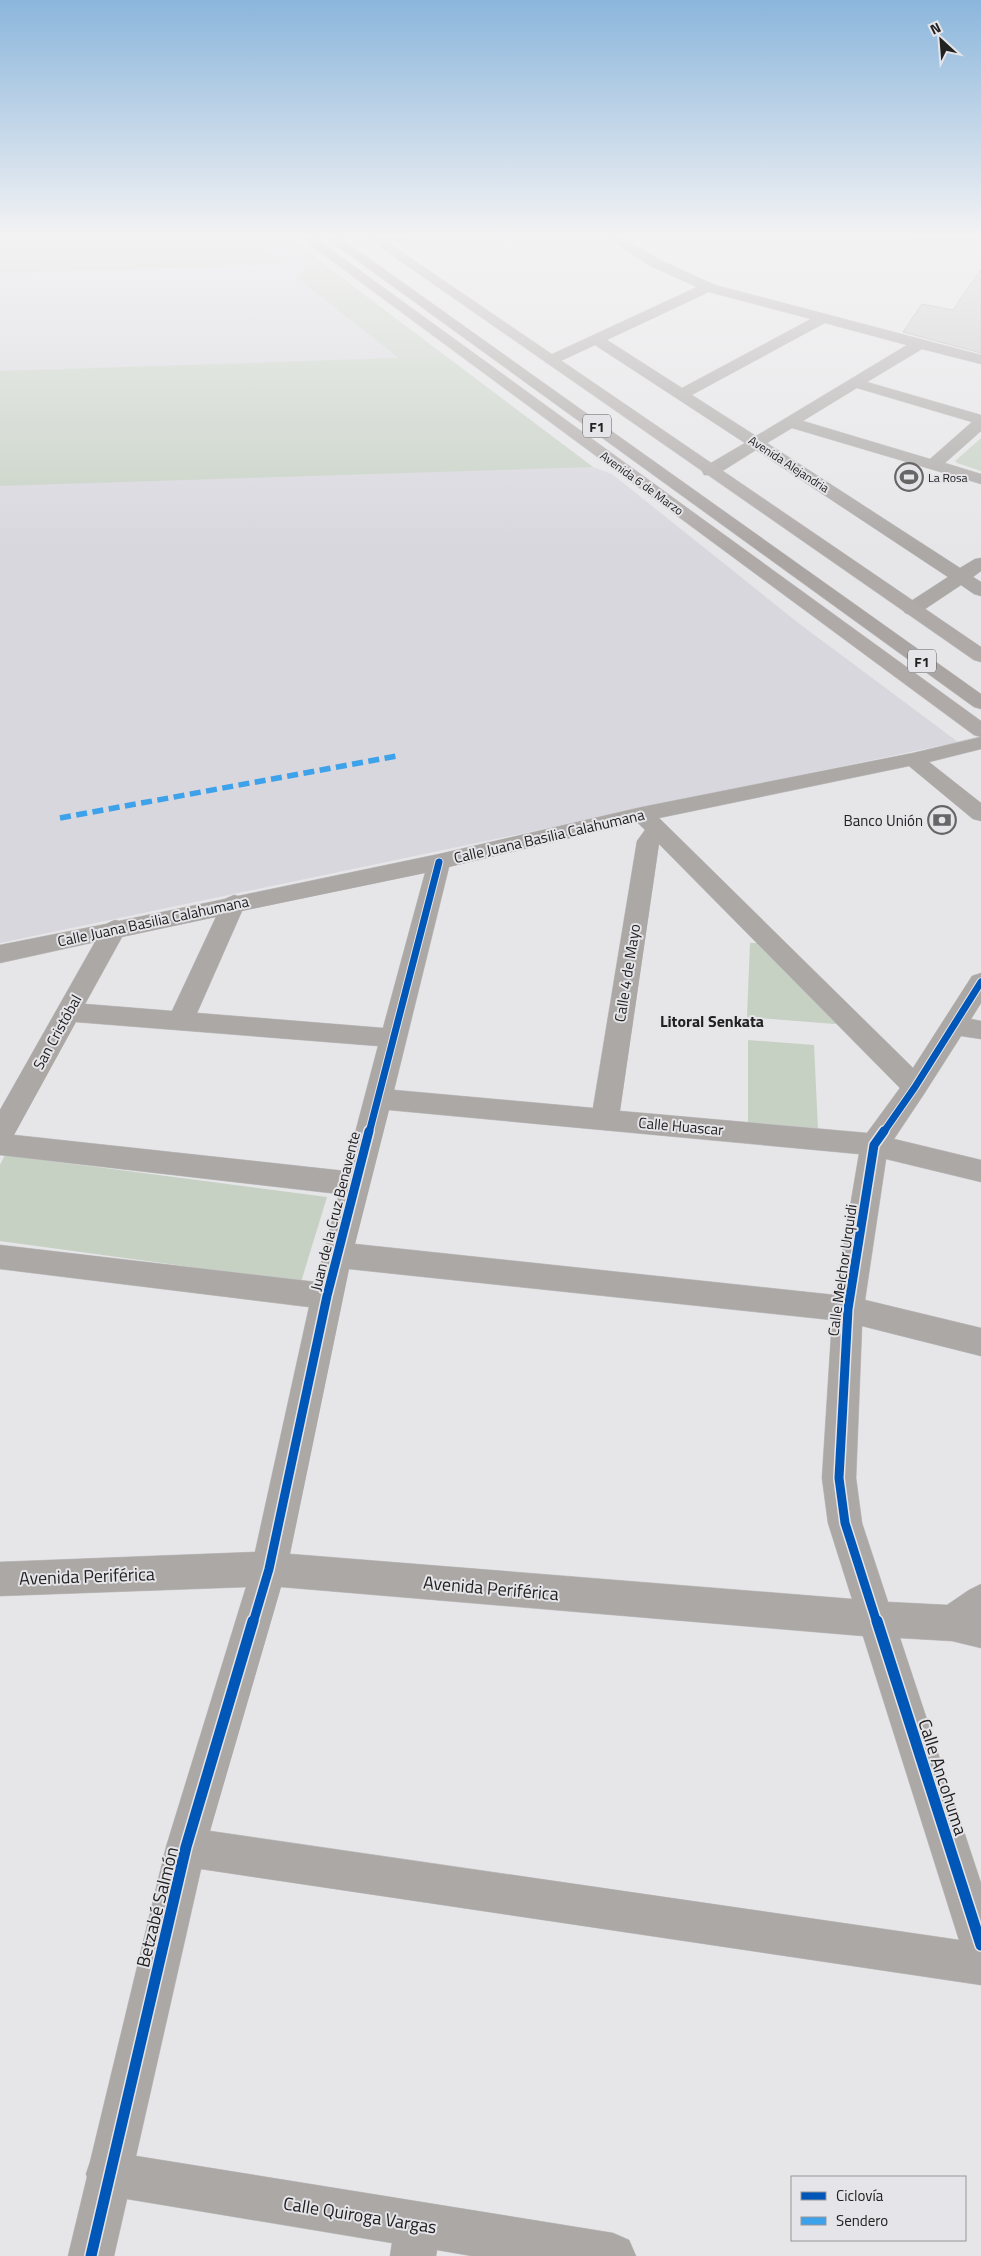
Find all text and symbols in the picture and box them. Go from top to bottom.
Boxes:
north arrow [916,15,966,65]
text: N [926,16,944,39]
road number: F1 [583,414,611,438]
street label: Avenida Alejandria [745,431,833,497]
street label: Avenida 6 de Marzo [596,446,688,520]
sports icon: La Rosa [894,462,924,492]
place label: La Rosa [928,468,968,487]
road number: F1 [908,649,936,672]
street label: Calle Juana Basilia Calahumana [451,803,647,869]
bank icon: Banco Unión [927,805,957,835]
place label: Banco Unión [844,809,923,832]
street label: Calle Juana Basilia Calahumana [55,889,251,953]
street label: Calle 4 de Mayo [608,922,646,1024]
street label: San Cristóbal [27,990,87,1074]
district label: Litoral Senkata [660,1009,764,1033]
street label: Calle Huascar [638,1111,724,1141]
street label: Juan de la Cruz Benavente [304,1129,366,1293]
street label: Calle Melchor Urquidi [821,1203,863,1337]
street label: Avenida Periférica [19,1560,155,1592]
street label: Avenida Periférica [422,1569,560,1607]
street label: Calle Ancohuma [911,1715,975,1839]
street label: Betzabé Salmón [129,1844,185,1970]
legend [791,2176,966,2241]
text: Ciclovía [836,2184,884,2207]
street label: Calle Quiroga Vargas [281,2190,439,2240]
text: Sendero [836,2209,888,2232]

